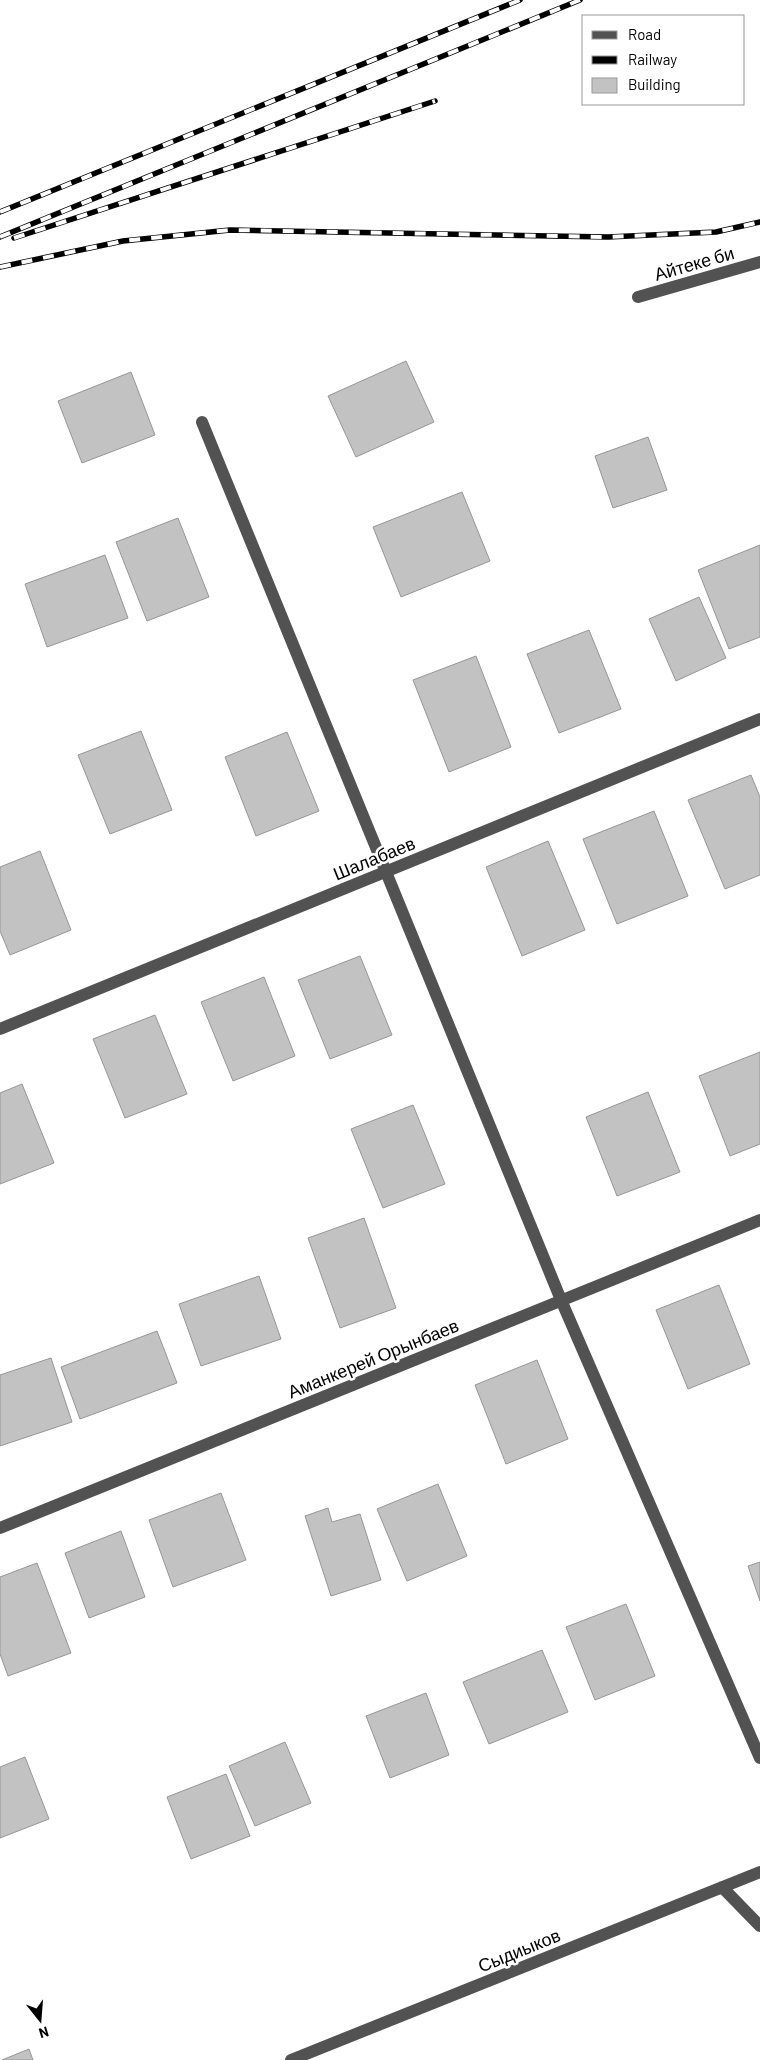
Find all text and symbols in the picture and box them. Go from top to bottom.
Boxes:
legend [582,15,745,105]
text: Road [628,25,661,43]
text: Railway [628,50,677,68]
text: Building [628,75,681,93]
street label: Айтеке би [651,241,737,285]
street label: Шалабаев [330,832,418,884]
street label: Аманкерей Орынбаев [284,1314,462,1402]
street label: Сыдиыков [475,1923,563,1977]
north arrow [15,1995,65,2045]
text: N [37,2023,51,2042]

